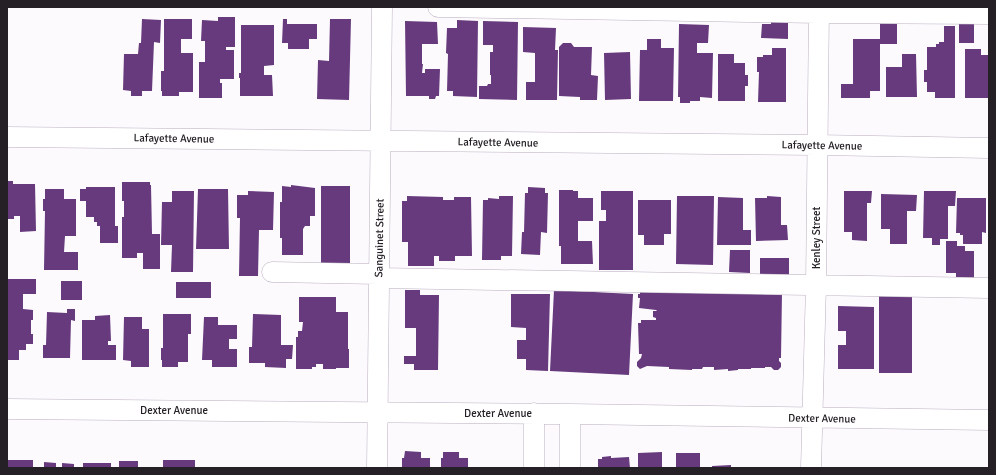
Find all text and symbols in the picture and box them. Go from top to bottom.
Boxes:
street label: Lafayette Avenue [133,131,214,146]
street label: Lafayette Avenue [457,135,538,150]
street label: Lafayette Avenue [781,138,862,153]
street label: Sanguinet Street [372,198,387,278]
street label: Kenley Street [810,207,823,269]
street label: Dexter Avenue [140,404,208,417]
street label: Dexter Avenue [464,407,532,420]
street label: Dexter Avenue [788,411,856,426]

